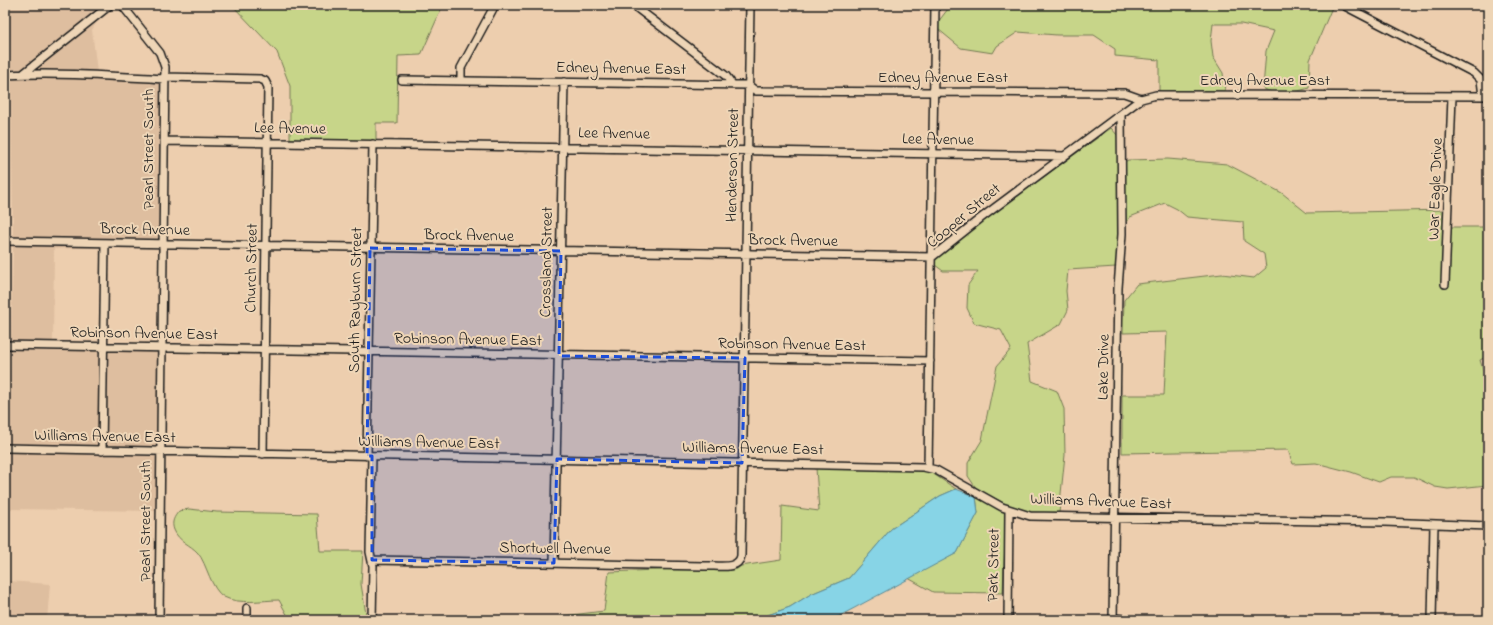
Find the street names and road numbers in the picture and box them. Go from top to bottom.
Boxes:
street label: Edney Avenue East [556,56,687,82]
street label: Edney Avenue East [878,66,1009,90]
street label: Edney Avenue East [1200,69,1331,93]
street label: Pearl Street South [137,89,161,209]
street label: Henderson Street [720,107,746,222]
street label: Lee Avenue [254,116,327,142]
street label: Lee Avenue [578,121,651,147]
street label: Lee Avenue [902,127,975,153]
street label: War Eagle Drive [1422,137,1450,240]
street label: Cooper Street [922,177,1007,254]
street label: Crossland Street [534,206,560,318]
street label: Brock Avenue [99,217,191,243]
street label: Church Street [239,222,265,313]
street label: Brock Avenue [423,223,515,249]
street label: South Rayburn Street [343,226,369,373]
street label: Brock Avenue [747,228,839,254]
street label: Robinson Avenue East [70,321,219,347]
street label: Robinson Avenue East [394,327,543,353]
street label: Robinson Avenue East [718,332,867,358]
street label: Lake Drive [1091,333,1117,400]
street label: Williams Avenue East [34,424,176,450]
street label: Williams Avenue East [358,430,500,456]
street label: Williams Avenue East [682,436,824,462]
street label: Pearl Street South [134,461,158,581]
street label: Williams Avenue East [1030,488,1173,516]
street label: Park Street [981,528,1007,602]
street label: Shortwell Avenue [499,536,612,562]

